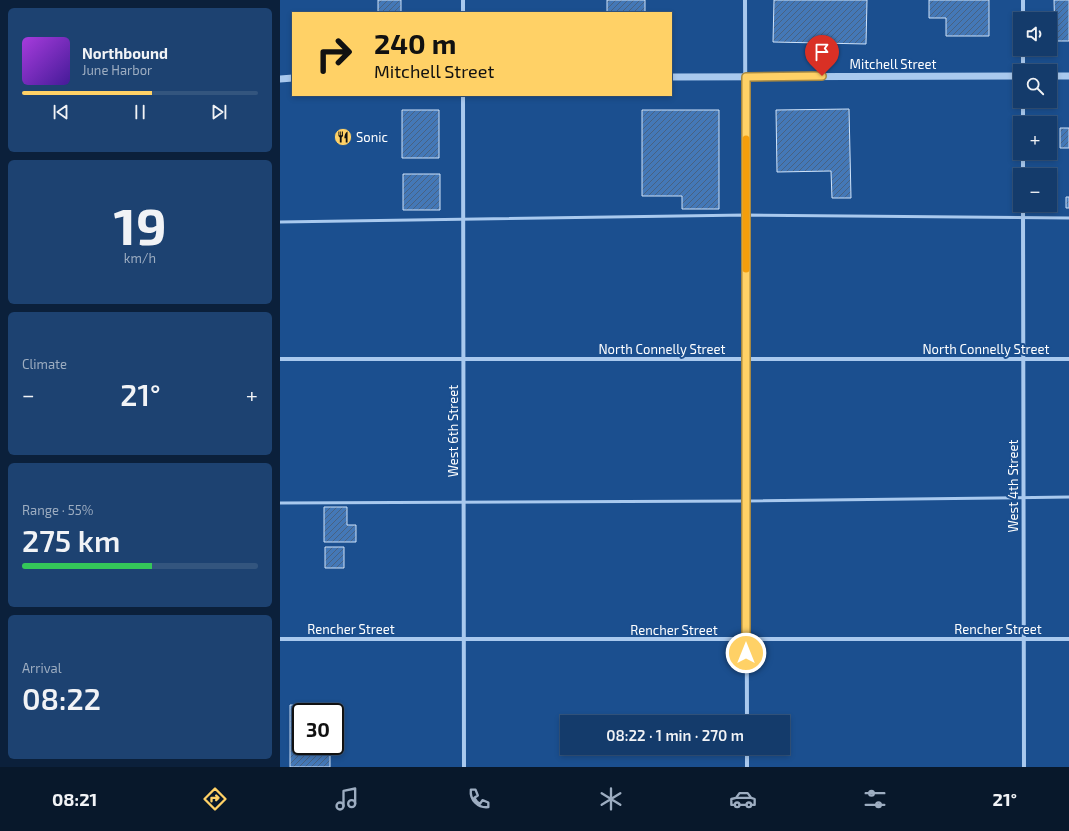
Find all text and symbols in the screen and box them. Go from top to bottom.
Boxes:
map controls [1013,12,1057,212]
button: sound [1013,12,1057,56]
text: 240 m [374,26,457,60]
icon: right [308,28,360,80]
pin [805,35,839,76]
icon: arrive [811,41,833,63]
text: Northbound [82,44,168,62]
street label: Mitchell Street [850,56,936,72]
text: Mitchell Street [374,60,494,82]
text: June Harbor [82,62,152,78]
button: search [1013,64,1057,108]
icon: previous [50,101,72,123]
icon: pause [129,101,151,123]
icon: next [208,101,230,123]
button: + [1013,116,1057,160]
restaurant icon: Sonic [333,127,353,147]
place label: Sonic [356,129,388,145]
button: − [1013,168,1057,212]
text: 19 [113,193,167,255]
text: km/h [124,250,156,266]
street label: North Connelly Street [598,341,726,357]
street label: North Connelly Street [922,341,1050,357]
text: Climate [22,356,67,372]
text: 21° [120,376,161,412]
text: − [22,381,35,407]
text: + [246,381,258,407]
street label: West 6th Street [445,385,461,477]
street label: West 4th Street [1005,439,1021,533]
text: Range · 55% [22,502,93,518]
text: 275 km [22,522,120,558]
street label: Rencher Street [307,621,395,637]
street label: Rencher Street [954,621,1042,637]
street label: Rencher Street [630,622,718,638]
position arrow [725,632,767,674]
text: Arrival [22,660,62,676]
text: 08:22 [22,680,101,716]
speed limit sign: 30 [292,703,344,755]
text: 08:22 · 1 min · 270 m [606,726,744,744]
icon: directions [201,785,229,813]
icon: music [333,785,361,813]
icon: phone [465,785,493,813]
icon: climate [597,785,625,813]
icon: car [729,785,757,813]
icon: filters [861,785,889,813]
text: 08:21 [52,788,97,810]
text: 21° [993,788,1017,810]

